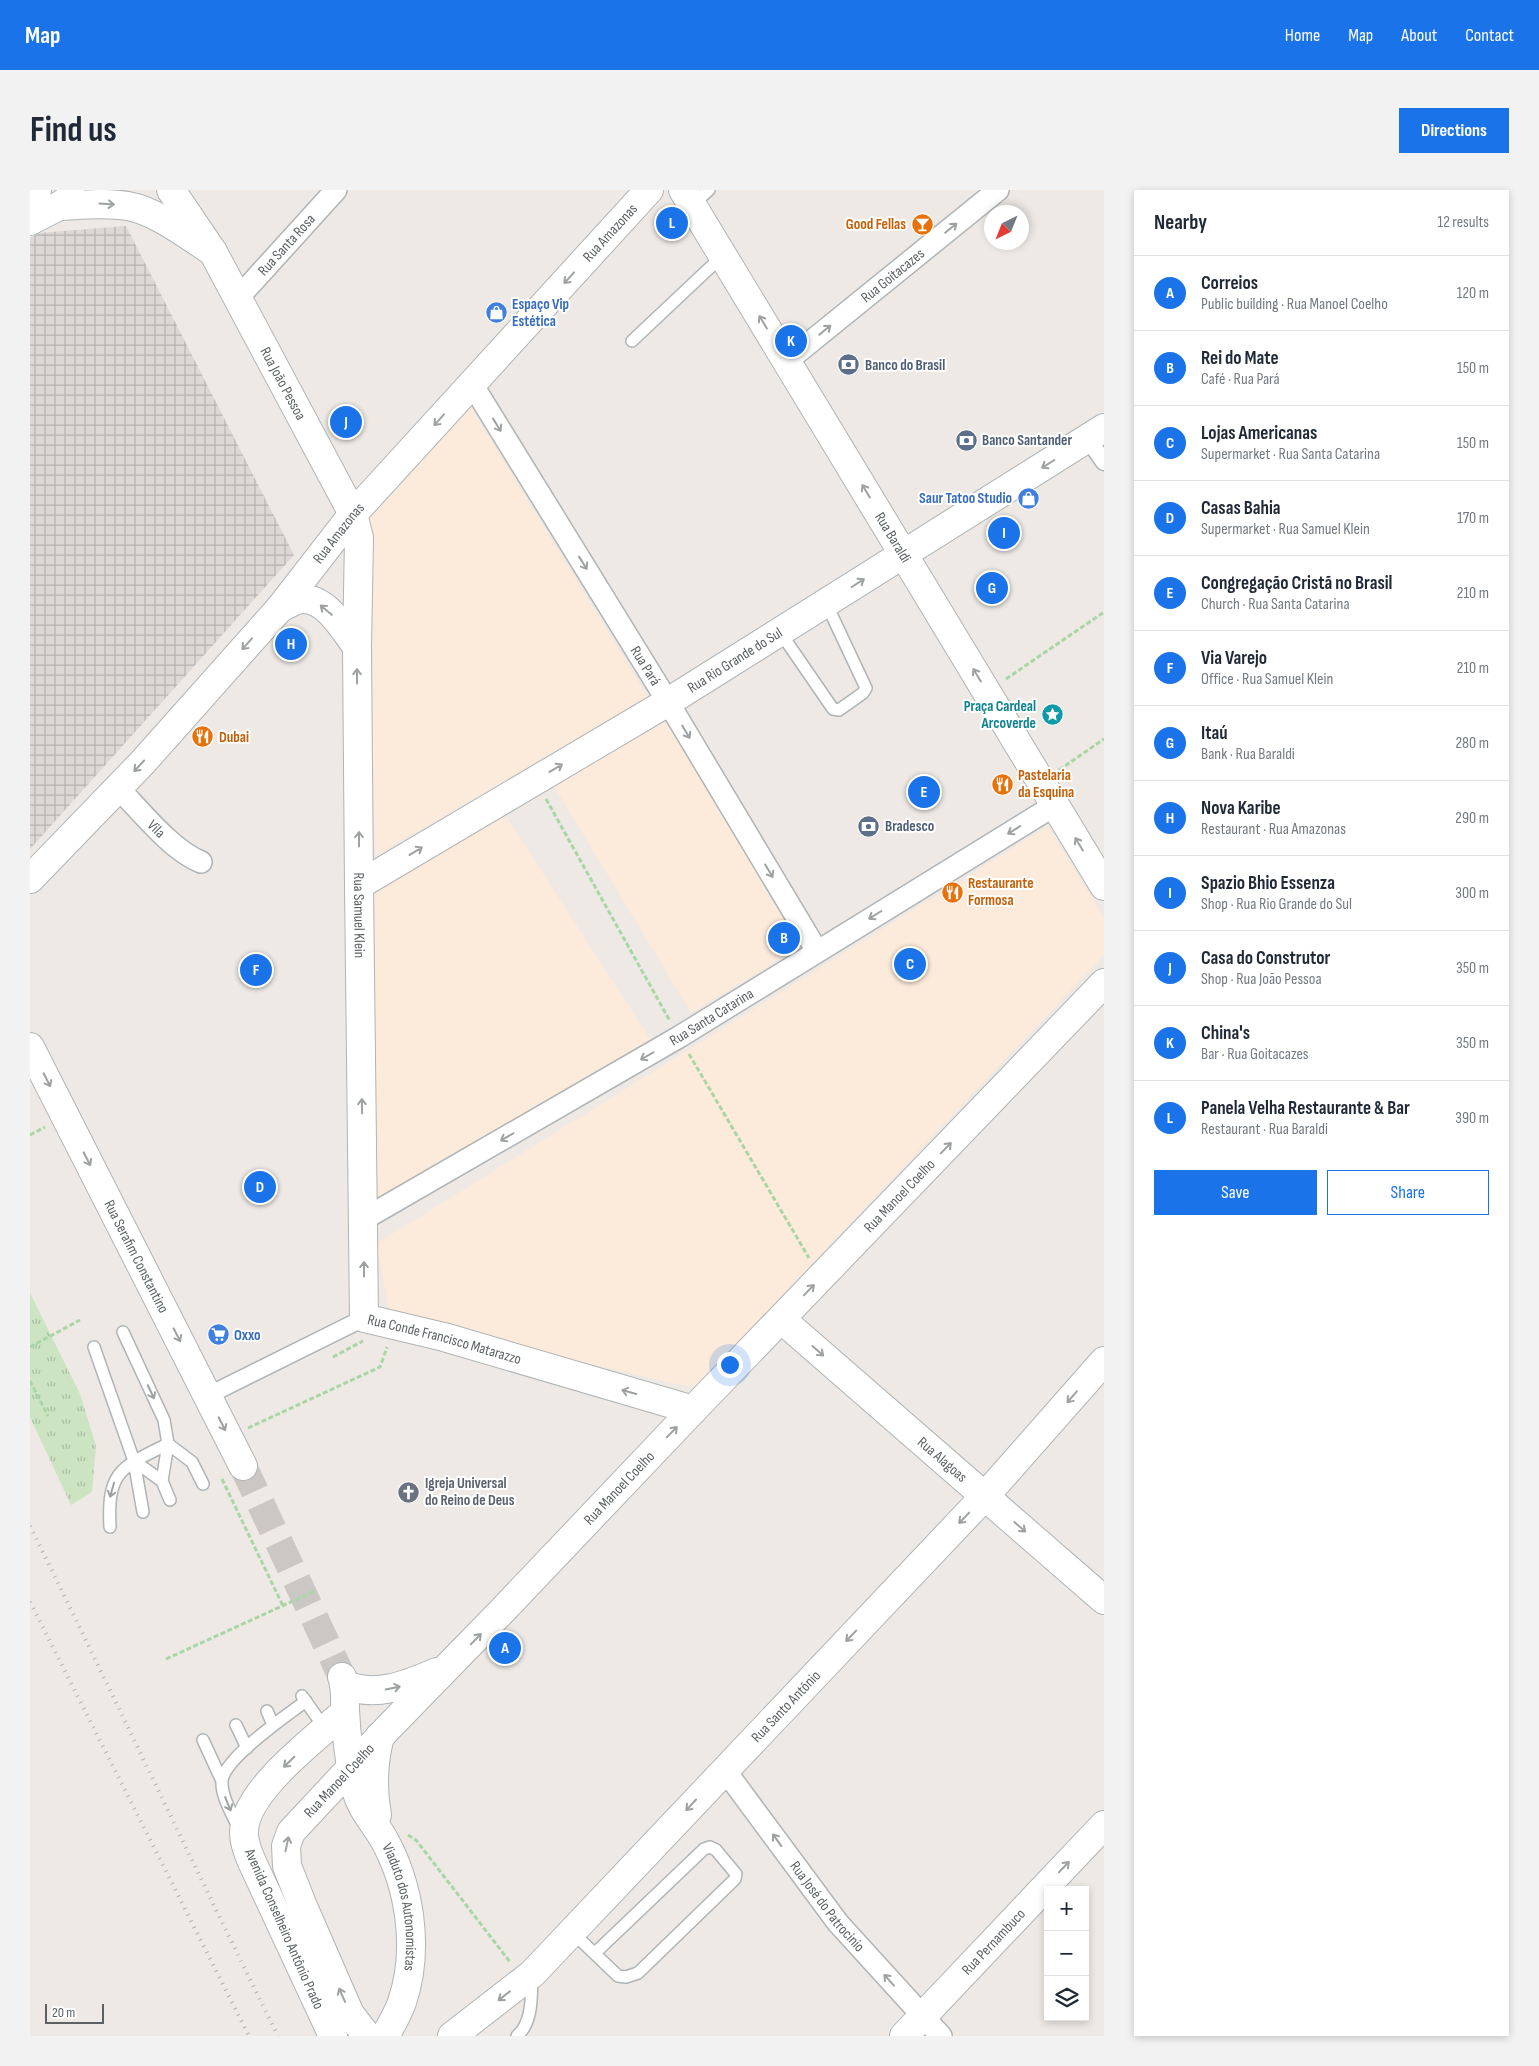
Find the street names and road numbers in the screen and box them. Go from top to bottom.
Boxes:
street label: Rua Amazonas [579,199,642,266]
street label: Rua Santa Rosa [254,210,319,280]
street label: Rua Goitacazes [857,244,928,307]
street label: Rua João Pessoa [256,344,311,424]
street label: Rua Amazonas [309,498,368,567]
street label: Rua Baraldi [871,509,916,566]
street label: Rua Rio Grande do Sul [684,623,786,697]
street label: Rua Pará [626,642,665,689]
street label: Vila [143,816,170,842]
street label: Rua Samuel Klein [349,872,369,958]
street label: Rua Santa Catarina [666,984,757,1050]
street label: Rua Manoel Coelho [860,1155,939,1236]
street label: Rua Serafim Constantino [100,1197,173,1316]
street label: Rua Conde Francisco Matarazzo [366,1310,524,1369]
street label: Rua Alagoas [914,1433,971,1486]
street label: Rua Manoel Coelho [579,1447,659,1529]
street label: Rua Santo Antônio [747,1666,824,1746]
street label: Rua Manoel Coelho [300,1739,378,1822]
street label: Viaduto dos Autonomistas [378,1840,421,1972]
street label: Avenida Conselheiro Antônio Prado [240,1845,328,2012]
street label: Rua José do Patrocinio [786,1857,869,1956]
street label: Rua Pernambuco [957,1904,1029,1979]

